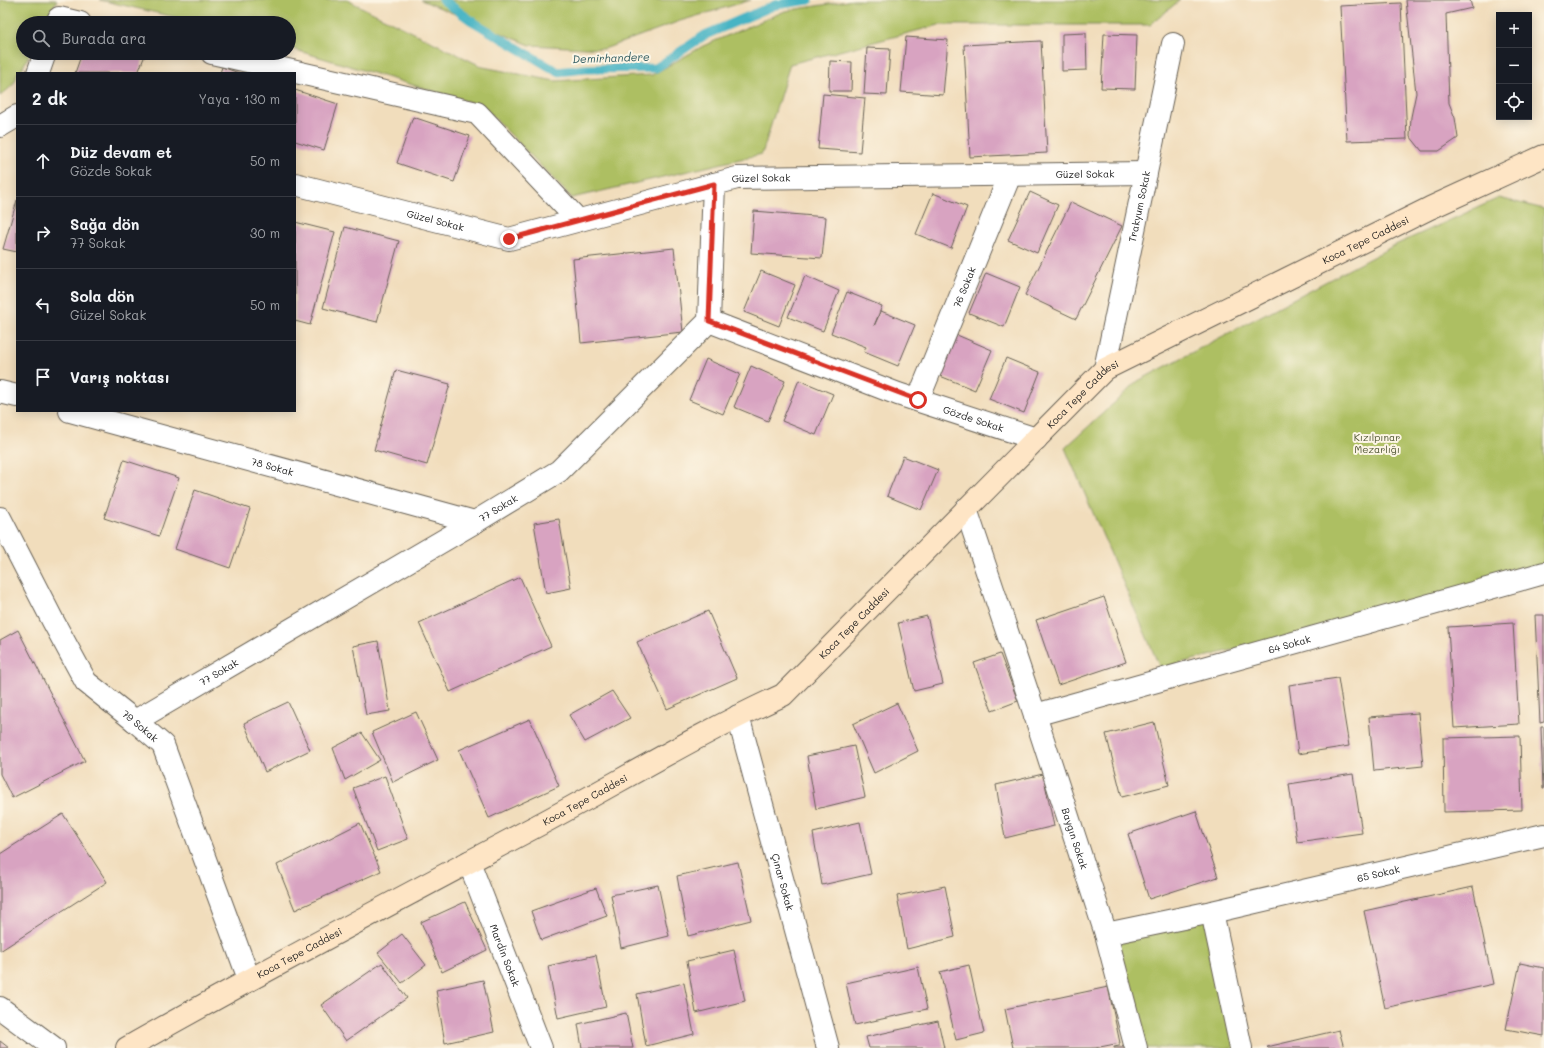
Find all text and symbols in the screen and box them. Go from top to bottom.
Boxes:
map controls [1496,12,1532,120]
button: + [1496,12,1532,48]
search box [16,16,296,60]
icon: search [30,27,52,49]
text: Burada ara [62,28,146,48]
button: − [1496,48,1532,84]
water label: Demirhandere [572,49,650,66]
button: locate [1496,84,1532,120]
text: 2 dk [32,87,68,109]
text: Yaya · 130 m [199,90,280,107]
text: Düz devam et [70,142,172,162]
icon: ahead [32,150,54,172]
text: 50 m [250,152,280,169]
text: Gözde Sokak [70,162,152,179]
street label: Güzel Sokak [1056,166,1114,181]
street label: Güzel Sokak [730,170,791,186]
street label: Trakyum Sokak [1125,170,1153,243]
street label: Güzel Sokak [405,206,466,234]
street label: Koca Tepe Caddesi [1320,213,1411,267]
text: Sağa dön [70,214,139,234]
icon: right [32,222,54,244]
text: 30 m [250,224,280,241]
route end [500,230,518,248]
text: 77 Sokak [70,234,126,251]
street label: 76 Sokak [950,264,979,310]
text: Sola dön [70,286,134,306]
icon: left [32,294,54,316]
text: 50 m [250,296,280,313]
text: Güzel Sokak [70,306,146,323]
street label: Koca Tepe Caddesi [1043,356,1121,431]
icon: arrive [32,366,54,388]
text: Varış noktası [70,367,170,387]
route start [909,391,927,409]
street label: Gözde Sokak [941,402,1006,435]
park label: Kızılpınar Mezarlığı [1354,430,1400,456]
street label: 78 Sokak [250,454,295,479]
street label: 77 Sokak [476,491,520,525]
street label: Koca Tepe Caddesi [816,584,892,662]
street label: 64 Sokak [1266,631,1312,657]
street label: 77 Sokak [197,655,241,689]
street label: 79 Sokak [119,707,161,745]
street label: Koca Tepe Caddesi [540,771,630,829]
street label: Baygın Sokak [1059,806,1092,871]
street label: Çınar Sokak [769,852,797,912]
street label: 65 Sokak [1356,862,1401,885]
street label: Mardin Sokak [487,922,524,988]
street label: Koca Tepe Caddesi [254,924,344,981]

